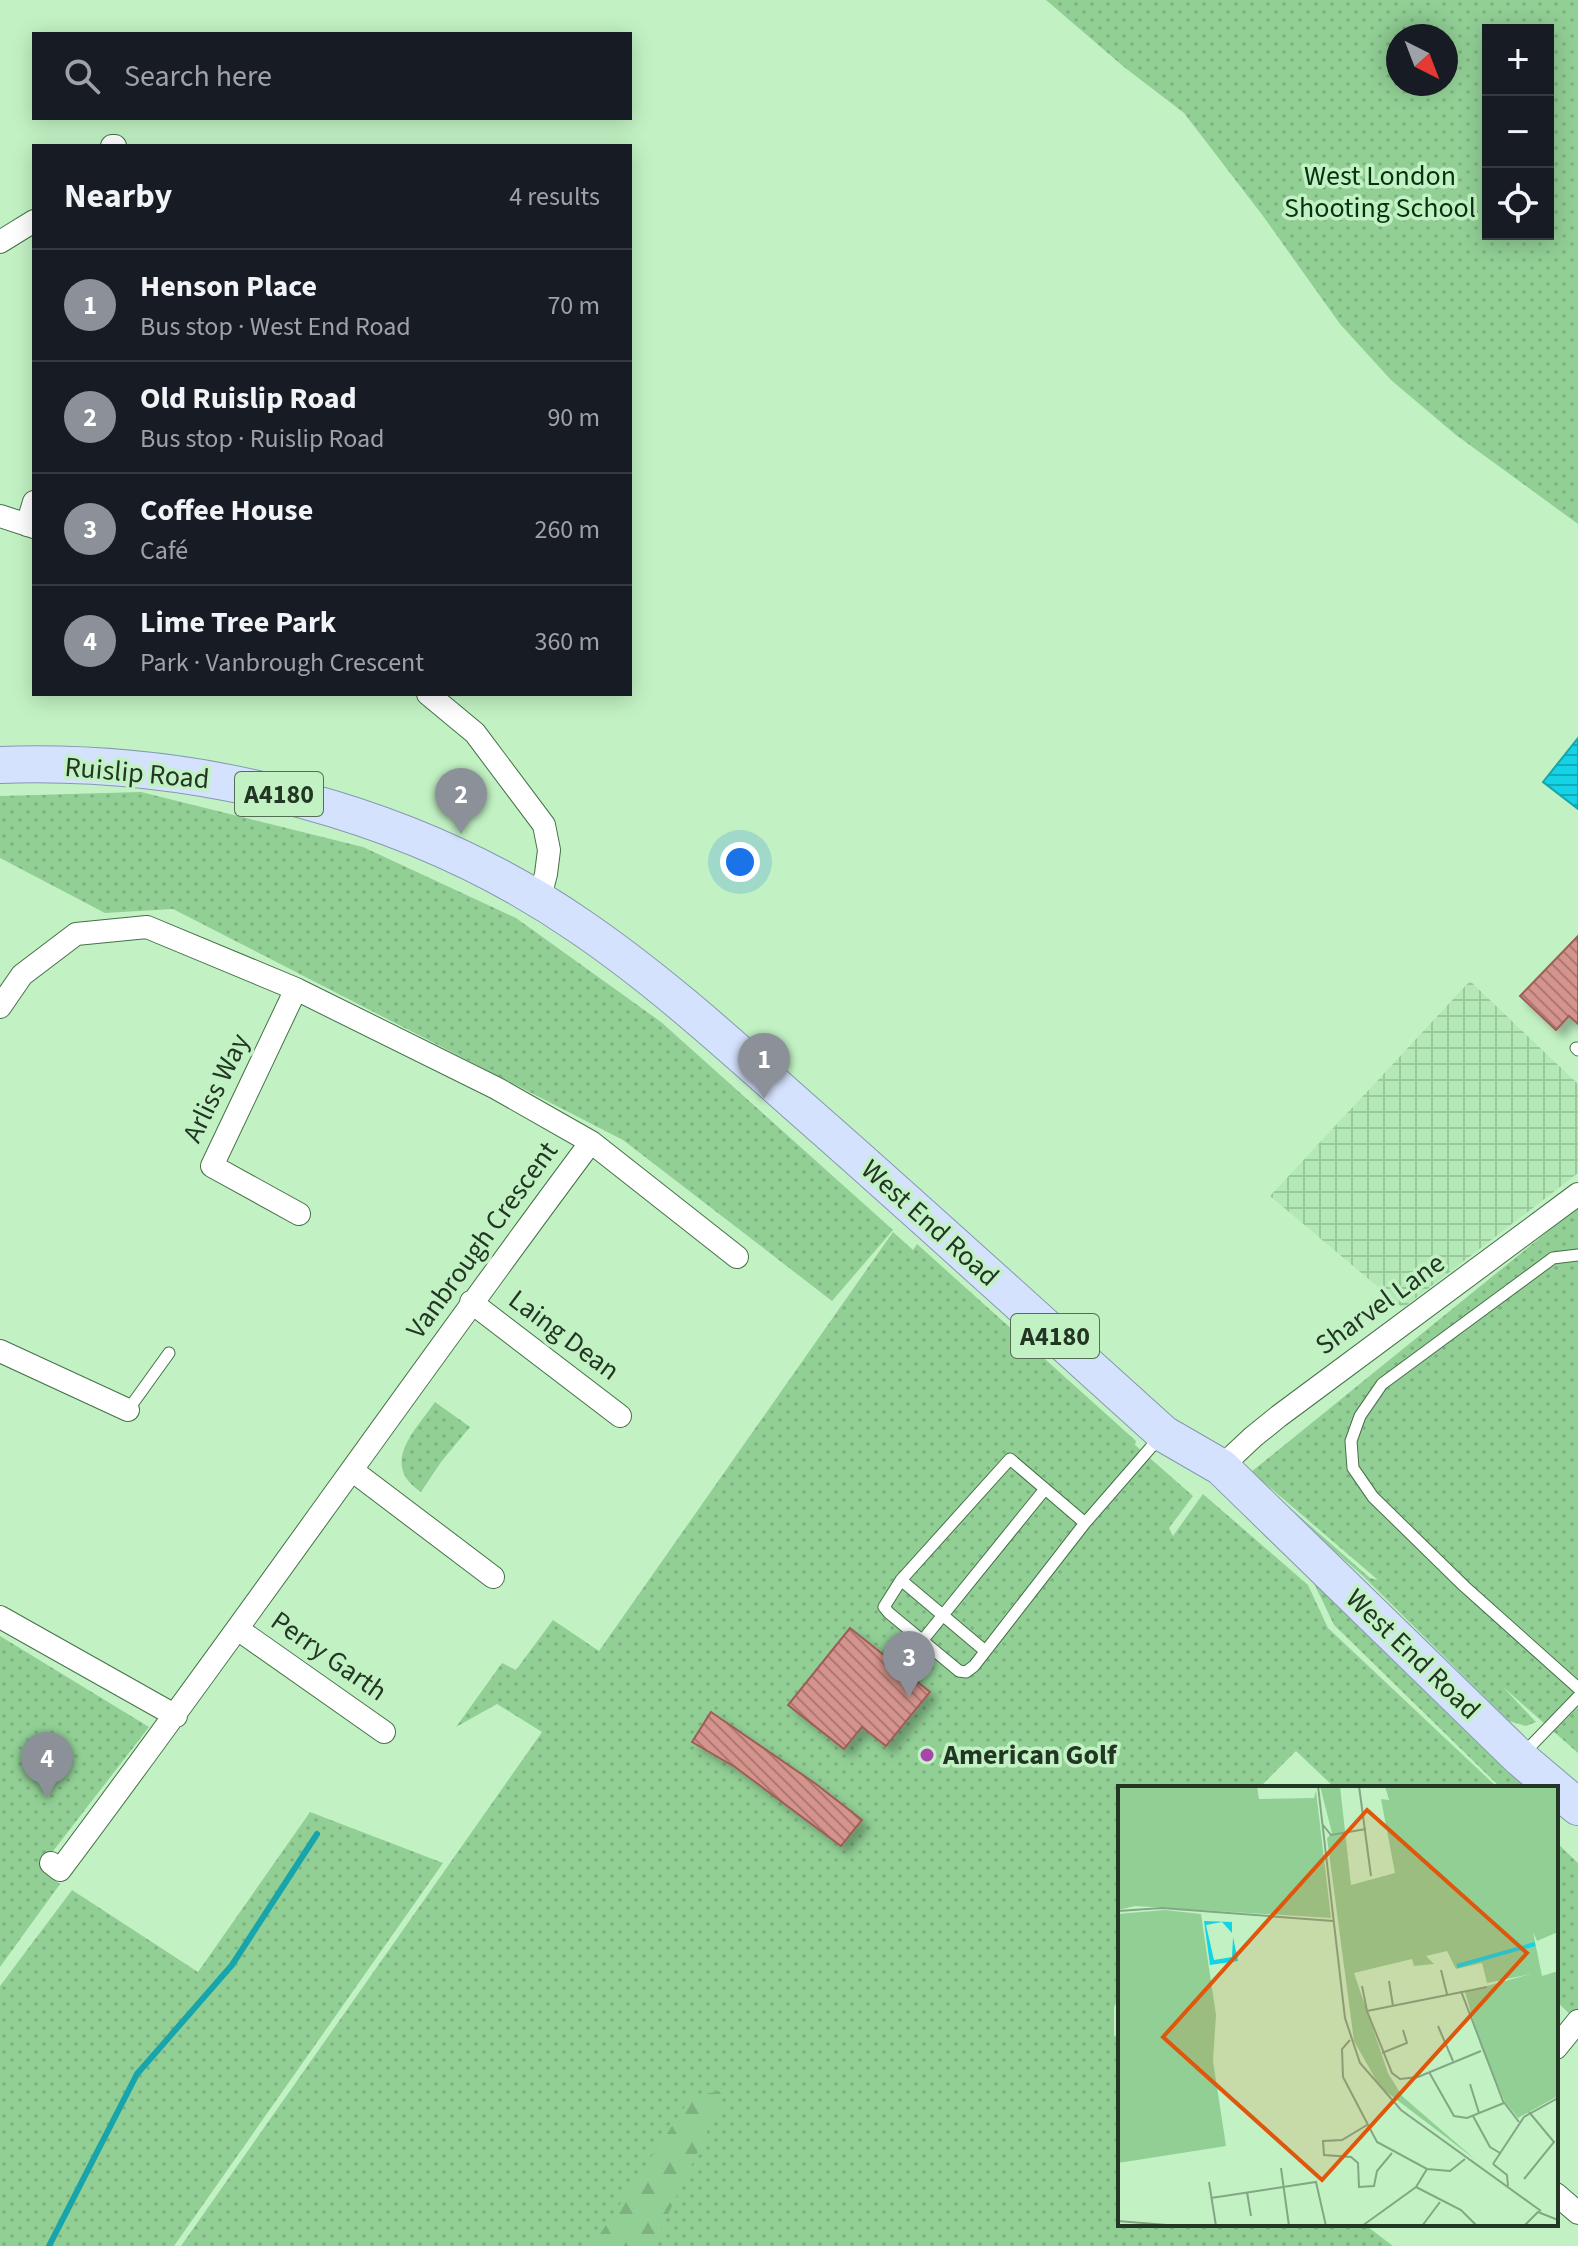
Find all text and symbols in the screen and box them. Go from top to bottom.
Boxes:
north arrow [1386,24,1458,96]
map controls [1482,24,1554,240]
button: + [1482,24,1554,96]
search box [32,32,632,120]
icon: search [60,54,104,98]
text: Search here [124,55,272,98]
button: − [1482,96,1554,168]
park label: West London Shooting School [1284,156,1476,228]
button: locate [1482,168,1554,240]
text: Nearby [64,172,172,221]
text: 4 results [509,178,600,215]
text: Henson Place [140,265,317,308]
text: 1 [83,287,97,324]
text: 70 m [547,287,600,324]
text: Bus stop · West End Road [140,308,411,345]
text: Old Ruislip Road [140,377,357,420]
text: 2 [83,399,97,436]
text: 90 m [547,399,600,436]
text: Bus stop · Ruislip Road [140,420,384,457]
text: Coffee House [140,489,313,532]
text: 3 [83,511,97,548]
text: 260 m [534,511,600,548]
text: Café [140,532,188,569]
text: Lime Tree Park [140,601,336,644]
text: 4 [83,623,97,660]
text: 360 m [534,623,600,660]
text: Park · Vanbrough Crescent [140,644,424,681]
street label: Ruislip Road [63,747,211,799]
pin: 2 [435,768,487,834]
road number: A4180 [235,772,323,816]
your location [720,842,760,882]
street label: Arliss Way [172,1027,260,1149]
pin: 1 [738,1033,790,1099]
street label: Vanbrough Crescent [397,1133,568,1347]
street label: West End Road [852,1150,1008,1296]
street label: Sharvel Lane [1307,1243,1453,1365]
street label: Laing Dean [500,1280,628,1390]
road number: A4180 [1011,1314,1099,1358]
street label: West End Road [1337,1579,1489,1729]
street label: Perry Garth [263,1601,395,1711]
pin: 3 [883,1631,935,1697]
pin: 4 [21,1732,73,1798]
place label: American Golf [942,1735,1118,1775]
marker: American Golf [918,1746,936,1764]
inset map [1118,1786,1558,2226]

